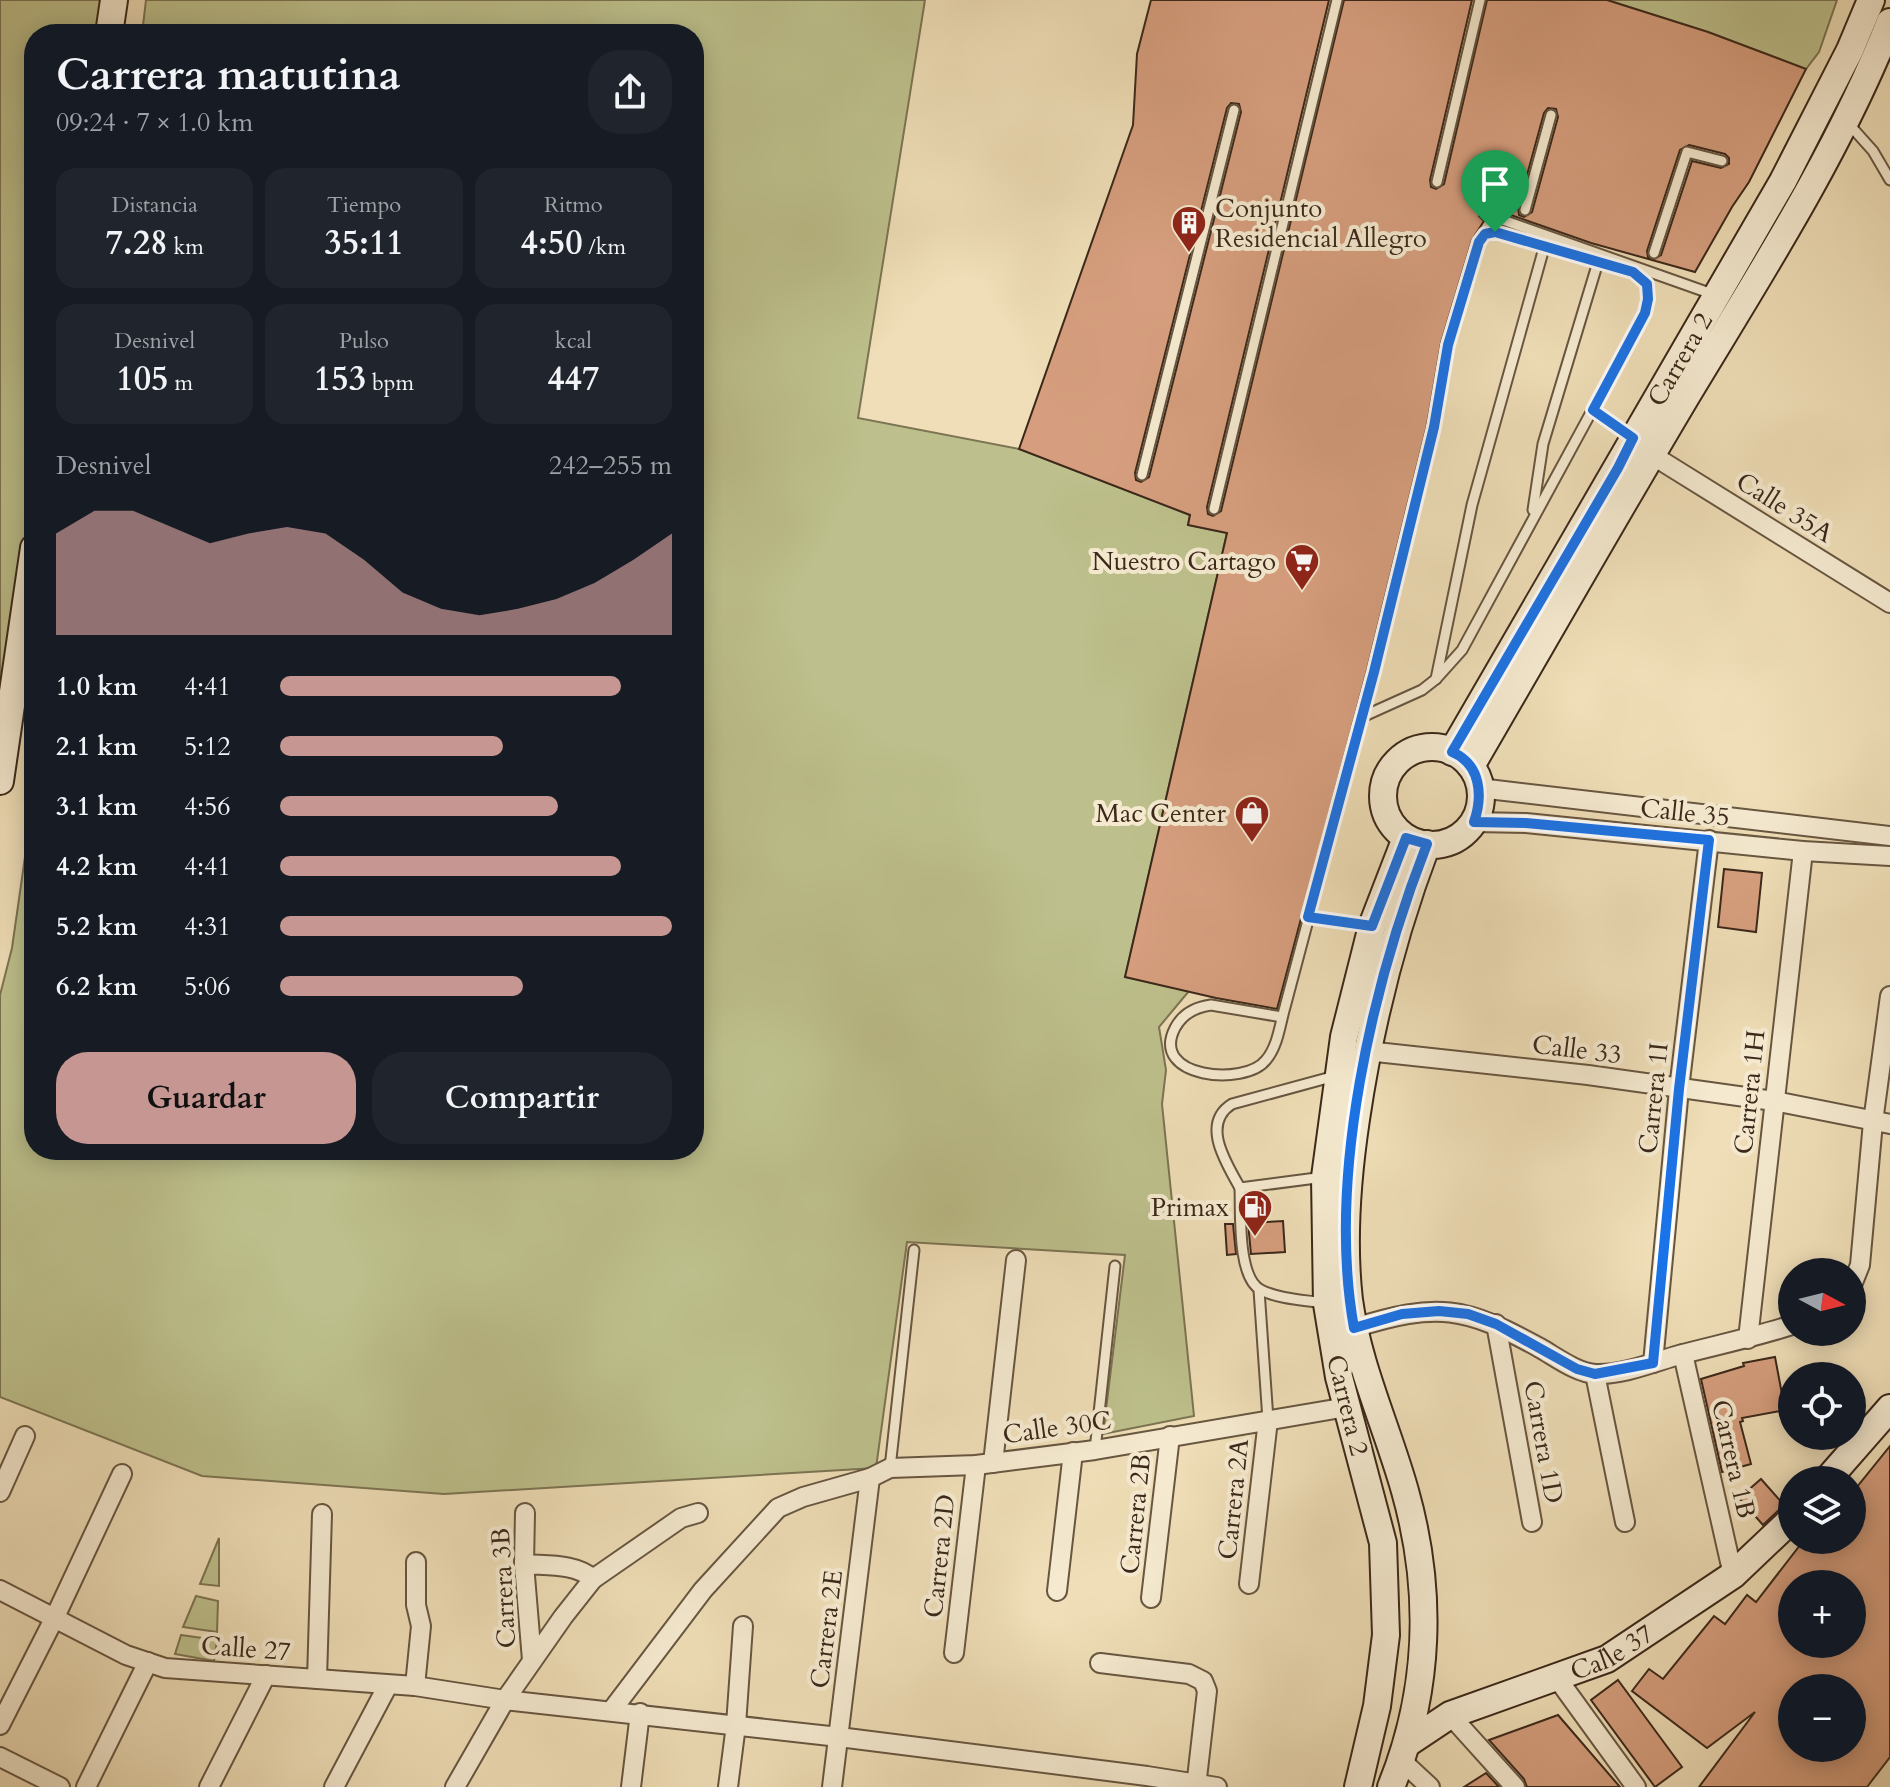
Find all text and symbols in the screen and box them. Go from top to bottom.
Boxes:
text: Carrera matutina [56,45,401,105]
button: share [588,50,672,134]
text: 09:24 · 7 × 1.0 km [56,105,253,140]
pin [1461,150,1529,232]
icon: arrive [1473,162,1517,206]
text: Distancia [112,190,198,220]
text: Tiempo [327,190,401,220]
text: Ritmo [544,190,603,220]
place label: Conjunto Residencial Allegro [1215,191,1427,256]
building icon: Conjunto Residencial Allegro [1170,204,1208,254]
text: 7.28 [105,220,168,266]
text: 35:11 [324,220,404,266]
text: 4:50 [521,220,583,266]
text: km [168,232,204,262]
text: /km [583,232,626,262]
street label: Carrera 2 [1639,306,1721,413]
text: Desnivel [114,326,195,356]
text: Pulso [339,326,389,356]
text: kcal [555,326,592,356]
text: 105 [116,356,169,402]
text: 153 [314,356,366,402]
text: 447 [547,356,599,402]
text: m [169,368,193,398]
text: bpm [366,368,414,398]
text: Desnivel [56,448,151,483]
text: 242–255 m [549,448,672,483]
street label: Calle 35A [1730,464,1840,551]
supermarket icon: Nuestro Cartago [1283,542,1321,592]
place label: Nuestro Cartago [1092,544,1276,579]
text: 1.0 km [56,669,137,704]
text: 4:41 [184,669,231,704]
text: 2.1 km [56,729,137,764]
text: 5:12 [184,729,231,764]
text: 3.1 km [56,789,137,824]
text: 4:56 [184,789,231,824]
street label: Calle 35 [1638,790,1731,835]
shop icon: Mac Center [1233,794,1271,844]
place label: Mac Center [1095,796,1227,831]
text: 4.2 km [56,849,137,884]
text: 4:41 [184,849,231,884]
text: 5.2 km [56,909,137,944]
text: 4:31 [184,909,231,944]
text: 6.2 km [56,969,137,1004]
text: 5:06 [184,969,231,1004]
street label: Calle 33 [1530,1027,1624,1072]
street label: Carrera 1H [1726,1028,1773,1156]
street label: Carrera 1I [1630,1041,1677,1155]
button: Guardar [56,1052,356,1144]
button: Compartir [372,1052,672,1144]
fuel station icon: Primax [1236,1188,1274,1238]
place label: Primax [1151,1190,1229,1225]
north arrow [1778,1258,1866,1346]
map controls [1778,1258,1866,1762]
street label: Carrera 2 [1318,1351,1377,1459]
button: locate [1778,1362,1866,1450]
street label: Carrera 1D [1516,1378,1572,1506]
street label: Carrera 1B [1703,1396,1764,1522]
street label: Calle 30C [1000,1403,1114,1452]
street label: Carrera 2A [1210,1436,1257,1561]
street label: Carrera 2B [1112,1452,1159,1576]
button: layers [1778,1466,1866,1554]
street label: Carrera 2D [916,1493,963,1620]
street label: Carrera 3B [483,1527,524,1649]
street label: Carrera 2E [802,1568,851,1690]
button: + [1778,1570,1866,1658]
street label: Calle 37 [1565,1616,1660,1689]
street label: Calle 27 [200,1628,292,1669]
button: − [1778,1674,1866,1762]

